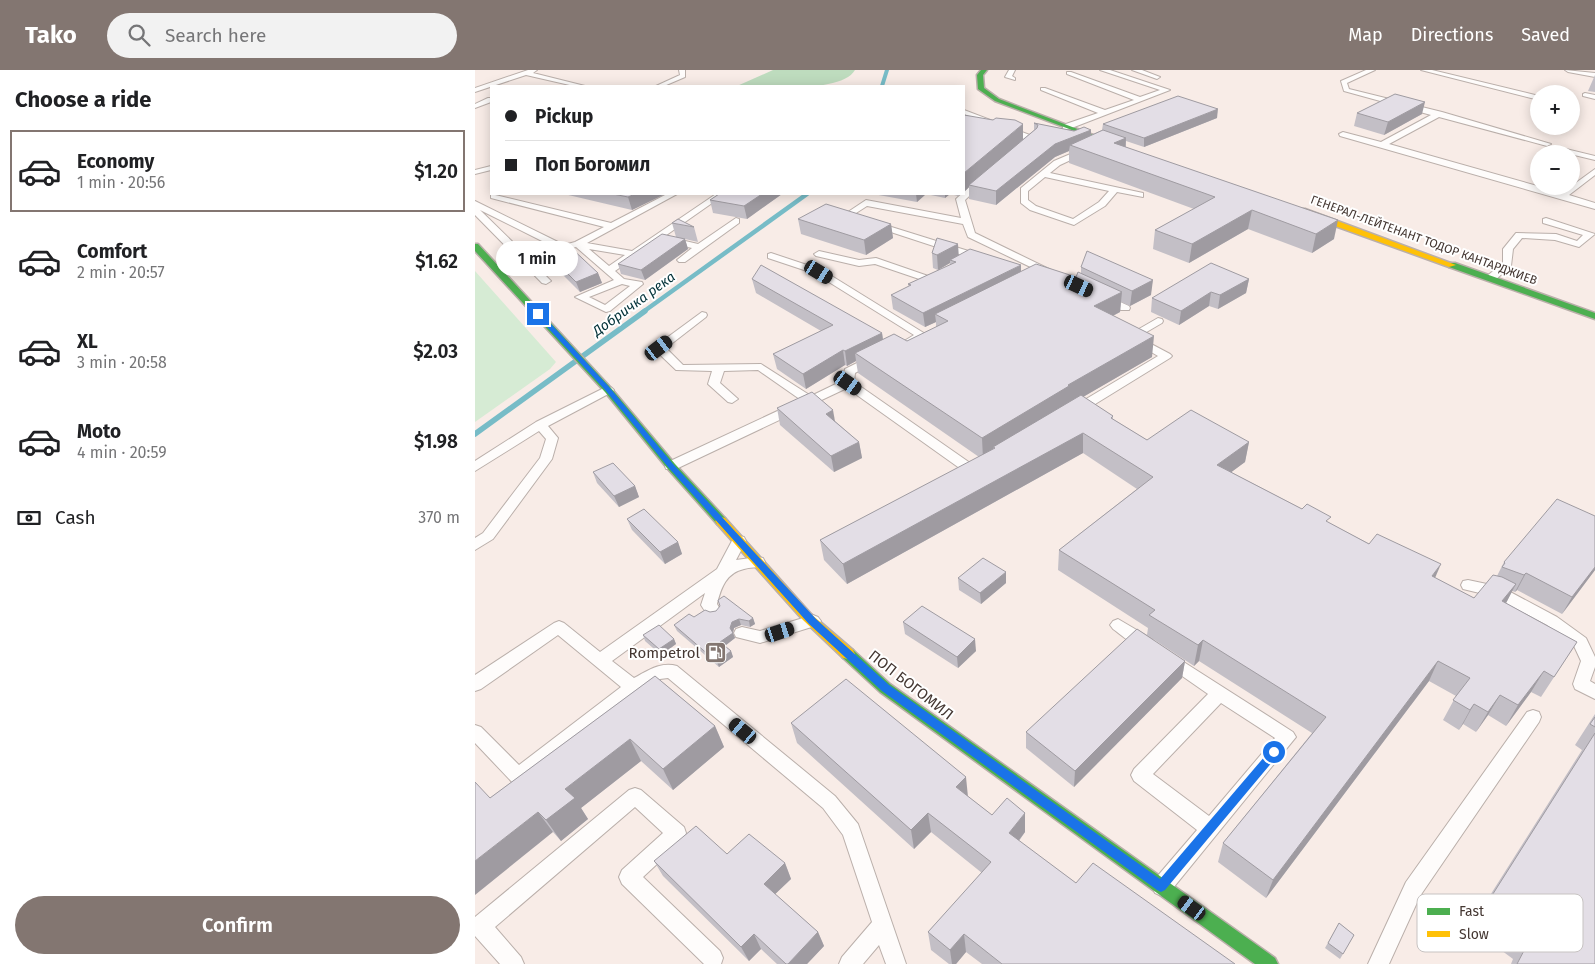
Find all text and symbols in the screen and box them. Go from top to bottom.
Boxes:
search box [107,13,457,58]
text: Tako [25,21,77,49]
icon: search [125,21,153,49]
text: Search here [165,24,266,47]
text: Map [1348,24,1383,46]
text: Directions [1411,24,1493,46]
text: Saved [1521,24,1570,46]
map controls [1530,85,1580,195]
button: + [1530,85,1580,135]
text: Choose a ride [15,86,151,113]
text: Pickup [535,105,593,128]
button: − [1530,145,1580,195]
icon: car [17,149,62,194]
text: Economy [77,150,154,173]
text: Поп Богомил [535,153,650,176]
text: $1.20 [414,160,458,183]
text: 1 min · 20:56 [77,173,165,192]
street label: ГЕНЕРАЛ-ЛЕЙТЕНАНТ ТОДОР КАНТАРДЖИЕВ [1309,191,1540,288]
icon: car [17,239,62,284]
text: Comfort [77,240,147,263]
callout: 1 min [497,242,579,276]
text: 1 min [518,249,556,268]
text: $1.62 [415,250,458,273]
car [802,258,835,286]
text: 2 min · 20:57 [77,263,165,282]
water label: Добричка река [589,268,679,340]
car [1062,273,1095,299]
route end [527,303,549,325]
icon: car [17,329,62,374]
text: XL [77,330,98,353]
car [642,333,675,363]
text: $2.03 [413,340,458,363]
text: 3 min · 20:58 [77,353,167,372]
car [831,368,864,398]
icon: car [17,419,62,464]
text: Moto [77,420,121,443]
text: $1.98 [414,430,458,453]
text: 4 min · 20:59 [77,443,167,462]
icon: cash [15,504,43,532]
text: Cash [55,506,96,529]
text: 370 m [418,508,460,527]
car [763,620,796,644]
fuel station icon: Rompetrol [704,641,728,665]
place label: Rompetrol [629,644,701,662]
street label: ПОП БОГОМИЛ [865,646,957,724]
car [726,716,759,746]
route start [1263,741,1285,763]
car [1175,893,1208,923]
legend [1417,894,1583,952]
button: Confirm [15,896,460,954]
text: Fast [1459,903,1485,920]
text: Slow [1459,926,1489,943]

